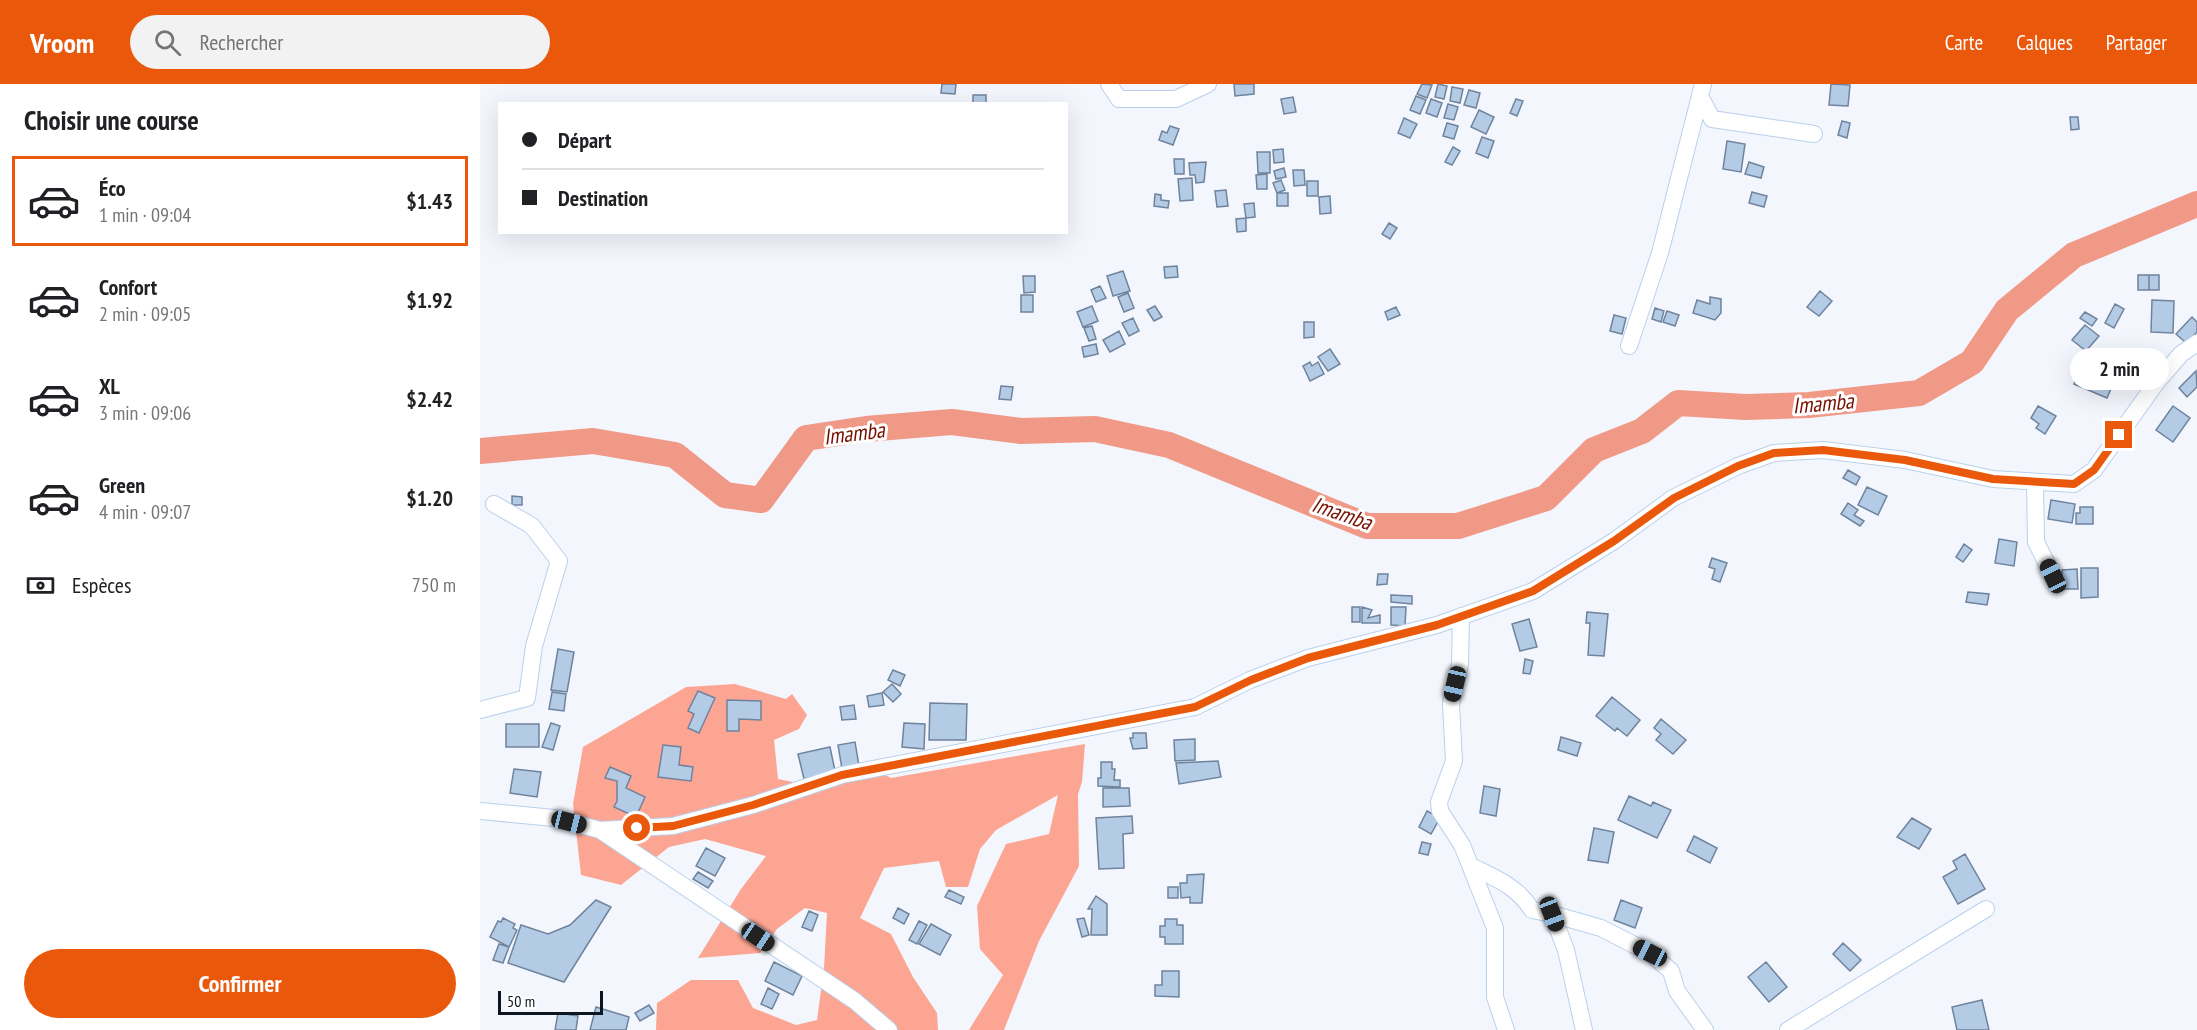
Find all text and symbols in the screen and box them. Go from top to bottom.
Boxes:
search box [130,15,550,69]
text: Vroom [30,24,94,61]
icon: search [151,26,184,59]
text: Rechercher [199,28,283,56]
text: Carte [1945,29,1983,56]
text: Calques [2016,29,2073,56]
text: Partager [2106,29,2167,56]
text: Choisir une course [24,103,199,137]
text: Départ [558,126,612,154]
icon: car [27,174,81,228]
text: Éco [99,174,126,202]
text: Destination [558,184,648,212]
text: $1.43 [406,187,453,215]
text: 1 min · 09:04 [99,202,191,228]
icon: car [27,273,81,327]
text: Confort [99,273,157,301]
text: $1.92 [406,286,453,314]
text: 2 min · 09:05 [99,301,191,327]
callout: 2 min [2070,348,2168,390]
text: 2 min [2099,356,2140,382]
icon: car [27,372,81,426]
text: XL [99,372,120,400]
text: $2.42 [406,385,453,413]
water label: Imamba [1791,386,1856,420]
text: 3 min · 09:06 [99,400,191,426]
water label: Imamba [822,415,887,451]
route end [2105,421,2132,448]
icon: car [27,471,81,525]
text: Green [99,471,145,499]
text: $1.20 [406,484,453,512]
water label: Imamba [1309,490,1376,537]
text: 4 min · 09:07 [99,499,191,525]
car [2037,556,2069,596]
icon: cash [24,569,57,602]
text: Espèces [72,571,131,599]
text: 750 m [412,572,456,598]
car [1442,664,1468,704]
car [549,809,589,835]
route start [623,814,650,841]
car [1537,894,1567,934]
car [738,919,778,955]
car [1630,937,1670,969]
button: Confirmer [24,949,456,1018]
scale bar [498,988,603,1016]
text: 50 m [507,991,535,1011]

